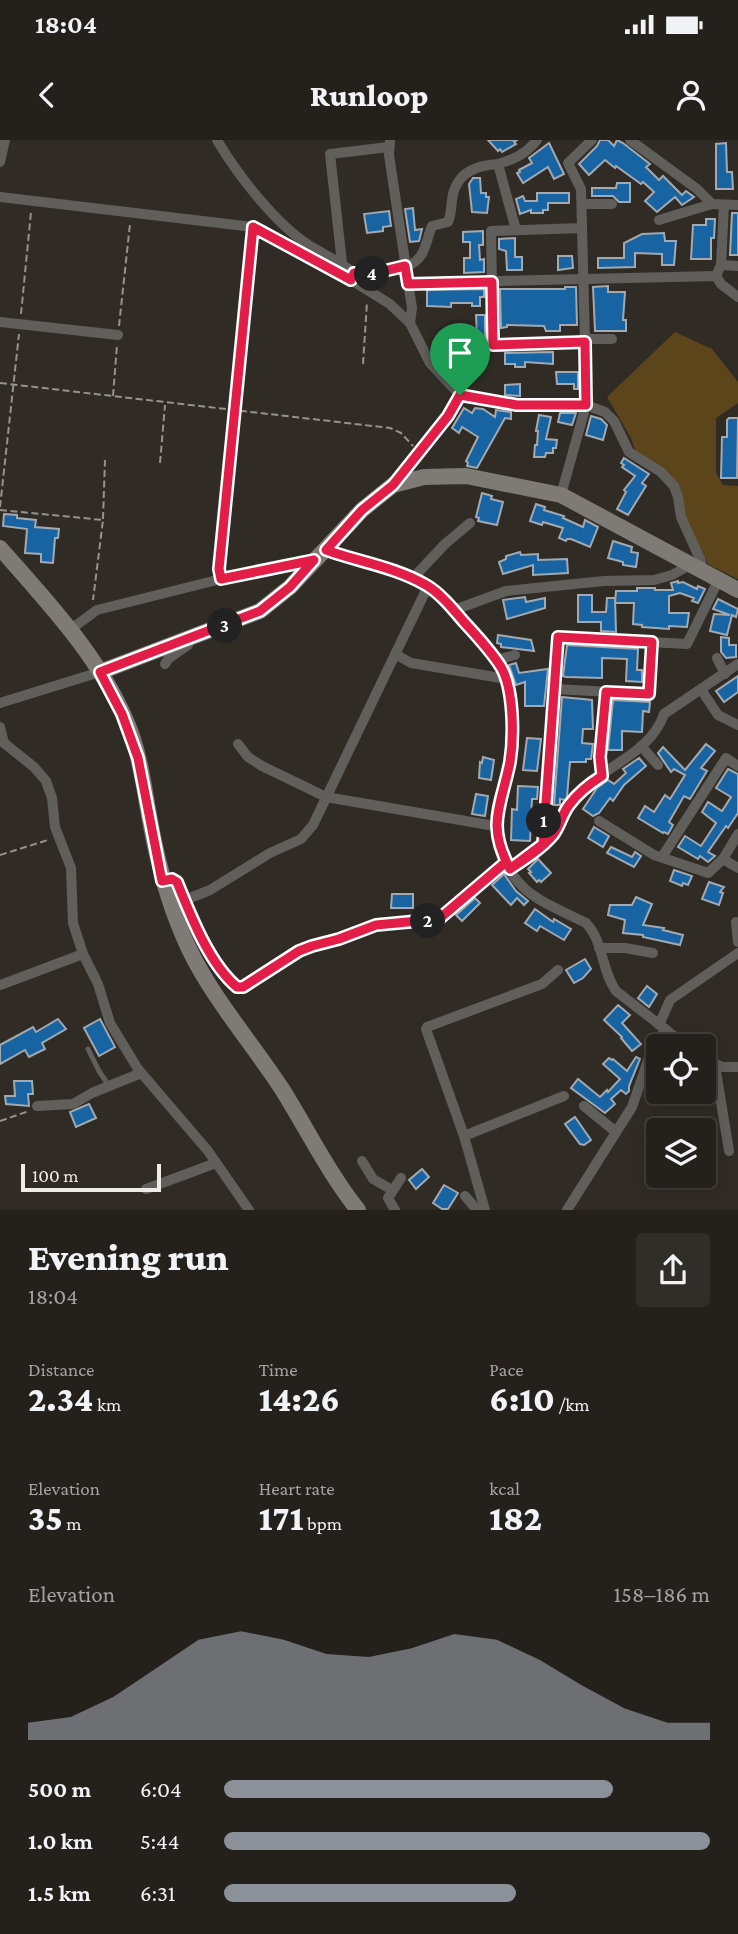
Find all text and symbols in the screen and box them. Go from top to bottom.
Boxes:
text: 18:04 [35,10,97,39]
icon: back [28,76,66,114]
icon: person [672,76,710,114]
text: Runloop [310,77,428,113]
pin: 4 [354,256,390,292]
text: 4 [366,263,377,284]
pin [430,323,490,395]
icon: arrive [441,334,479,372]
pin: 3 [208,608,243,644]
text: 3 [220,615,229,636]
pin: 1 [526,804,562,838]
text: 1 [540,810,547,831]
pin: 2 [410,904,446,938]
text: 2 [423,910,432,931]
map controls [646,1034,716,1188]
button: locate [646,1034,716,1104]
button: layers [646,1118,716,1188]
scale bar [21,1160,161,1192]
text: 100 m [32,1165,79,1186]
button: share [636,1233,710,1307]
text: Evening run [28,1236,229,1278]
text: 18:04 [28,1283,78,1309]
text: Distance [28,1359,94,1380]
text: Time [259,1359,298,1380]
text: Pace [489,1359,524,1380]
text: 2.34 [28,1380,93,1419]
text: 14:26 [259,1380,340,1419]
text: 6:10 [489,1380,555,1419]
text: km [93,1394,121,1415]
text: /km [555,1394,590,1415]
text: Elevation [28,1478,100,1499]
text: Heart rate [259,1478,335,1499]
text: kcal [489,1478,520,1499]
text: 35 [28,1499,63,1538]
text: 171 [259,1499,303,1538]
text: 182 [489,1499,542,1538]
text: m [63,1513,82,1534]
text: bpm [303,1513,342,1534]
text: Elevation [28,1581,115,1607]
text: 158–186 m [613,1581,710,1607]
text: 500 m [28,1776,91,1802]
text: 6:04 [140,1776,182,1802]
text: 1.0 km [28,1828,93,1854]
text: 5:44 [140,1828,180,1854]
text: 1.5 km [28,1880,91,1906]
text: 6:31 [140,1880,176,1906]

